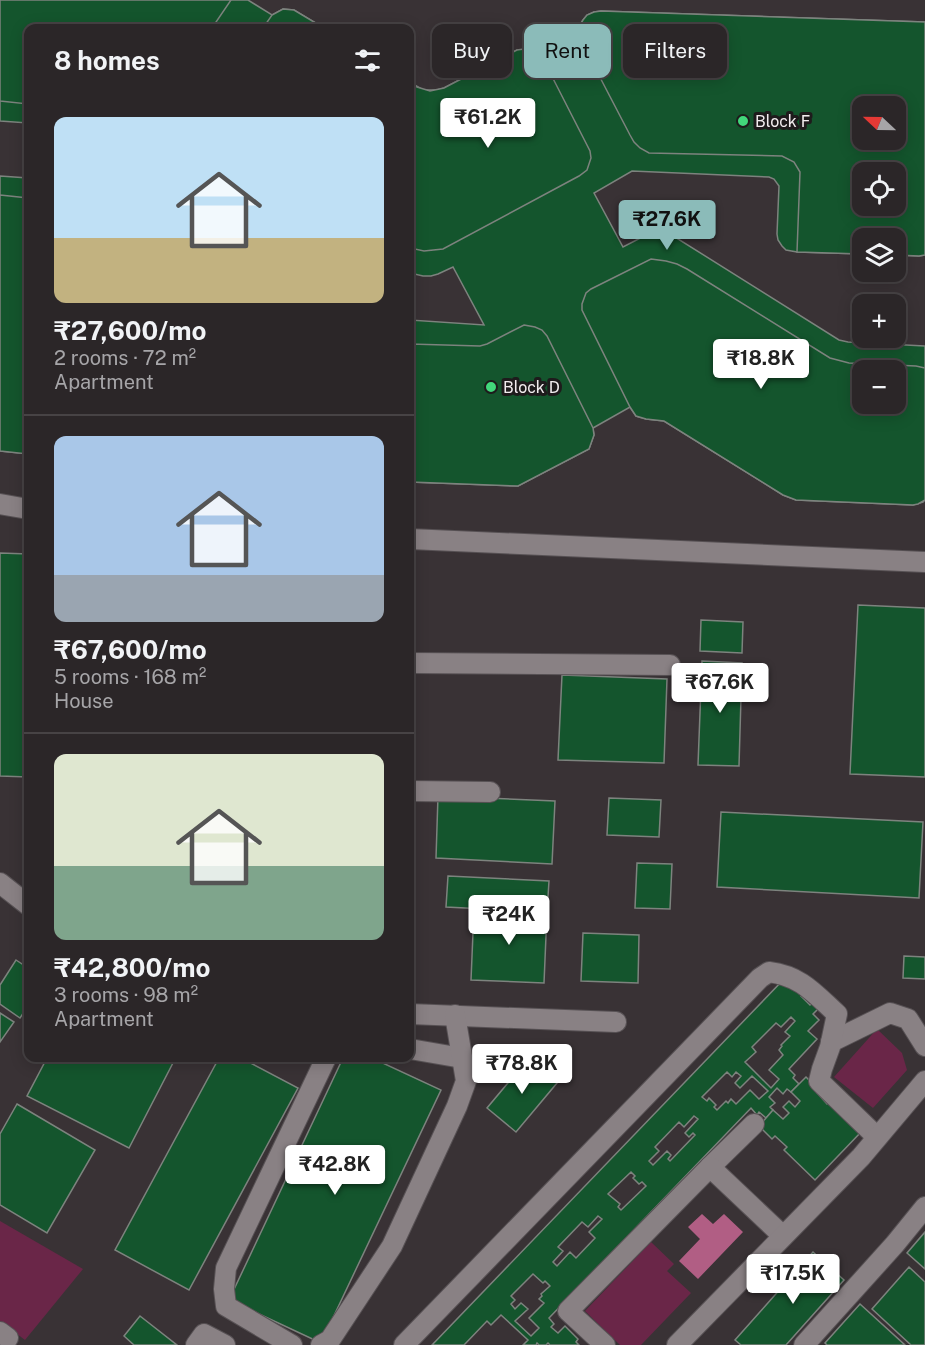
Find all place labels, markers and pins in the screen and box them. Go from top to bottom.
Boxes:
pin: ₹61.2K [439,98,537,149]
place label: Block F [755,112,810,131]
marker: Block F [736,114,750,128]
pin: ₹27.6K [618,200,716,251]
pin: ₹18.8K [712,339,810,390]
place label: Block D [503,378,560,397]
marker: Block D [484,380,498,394]
pin: ₹67.6K [671,663,769,714]
pin: ₹24K [473,895,545,946]
pin: ₹78.8K [473,1044,571,1095]
pin: ₹42.8K [286,1145,384,1196]
pin: ₹17.5K [744,1254,842,1305]

